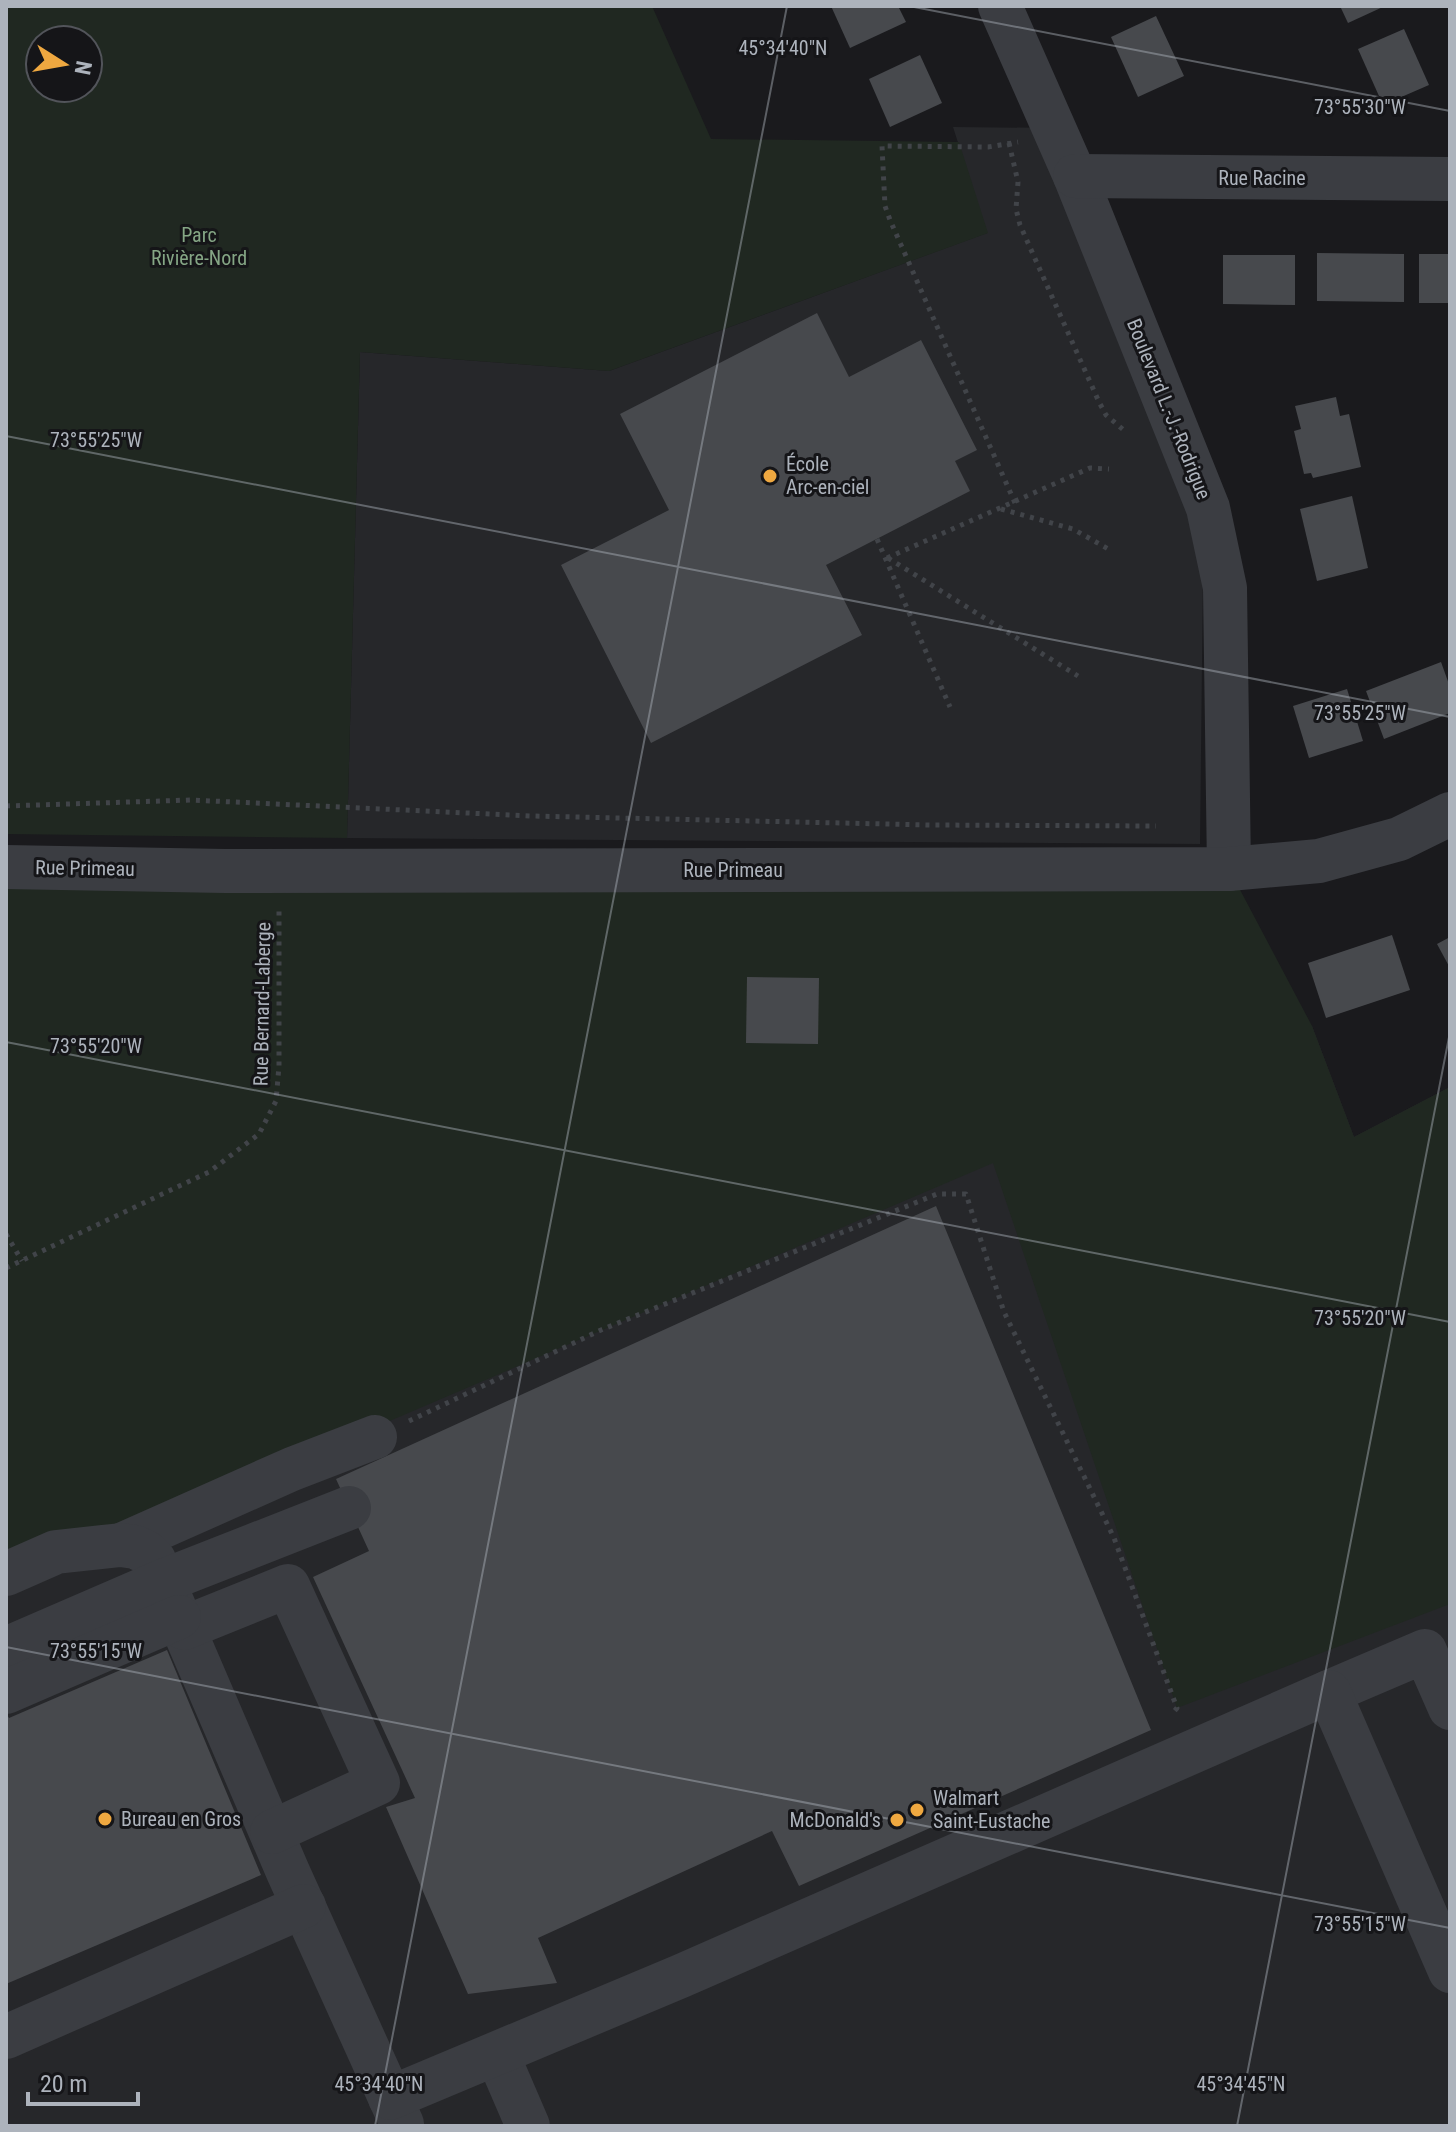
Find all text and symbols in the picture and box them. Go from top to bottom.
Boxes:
north arrow [24,24,104,104]
text: 45°34'40"N [738,36,828,60]
text: N [70,59,97,77]
text: 73°55'30"W [1314,95,1406,119]
street label: Rue Racine [1218,166,1306,190]
park label: Parc Rivière-Nord [151,223,247,270]
street label: Boulevard L.-J.-Rodrigue [1122,315,1216,503]
text: 73°55'25"W [50,428,142,452]
place label: École Arc-en-ciel [786,452,869,499]
marker: École Arc-en-ciel [761,467,779,485]
text: 73°55'25"W [1314,701,1406,725]
street label: Rue Primeau [35,855,135,881]
street label: Rue Primeau [683,858,783,882]
street label: Rue Bernard-Laberge [249,922,275,1086]
text: 73°55'20"W [50,1034,142,1058]
text: 73°55'20"W [1314,1306,1406,1330]
text: 73°55'15"W [50,1639,142,1663]
place label: Walmart Saint-Eustache [933,1786,1050,1833]
marker: Walmart Saint-Eustache [908,1801,926,1819]
place label: Bureau en Gros [121,1807,241,1831]
place label: McDonald's [790,1808,881,1832]
marker: Bureau en Gros [96,1810,114,1828]
marker: McDonald's [888,1811,906,1829]
text: 73°55'15"W [1314,1912,1406,1936]
scale bar [28,2056,138,2106]
text: 20 m [40,2070,87,2098]
text: 45°34'40"N [334,2072,424,2096]
text: 45°34'45"N [1196,2072,1286,2096]

